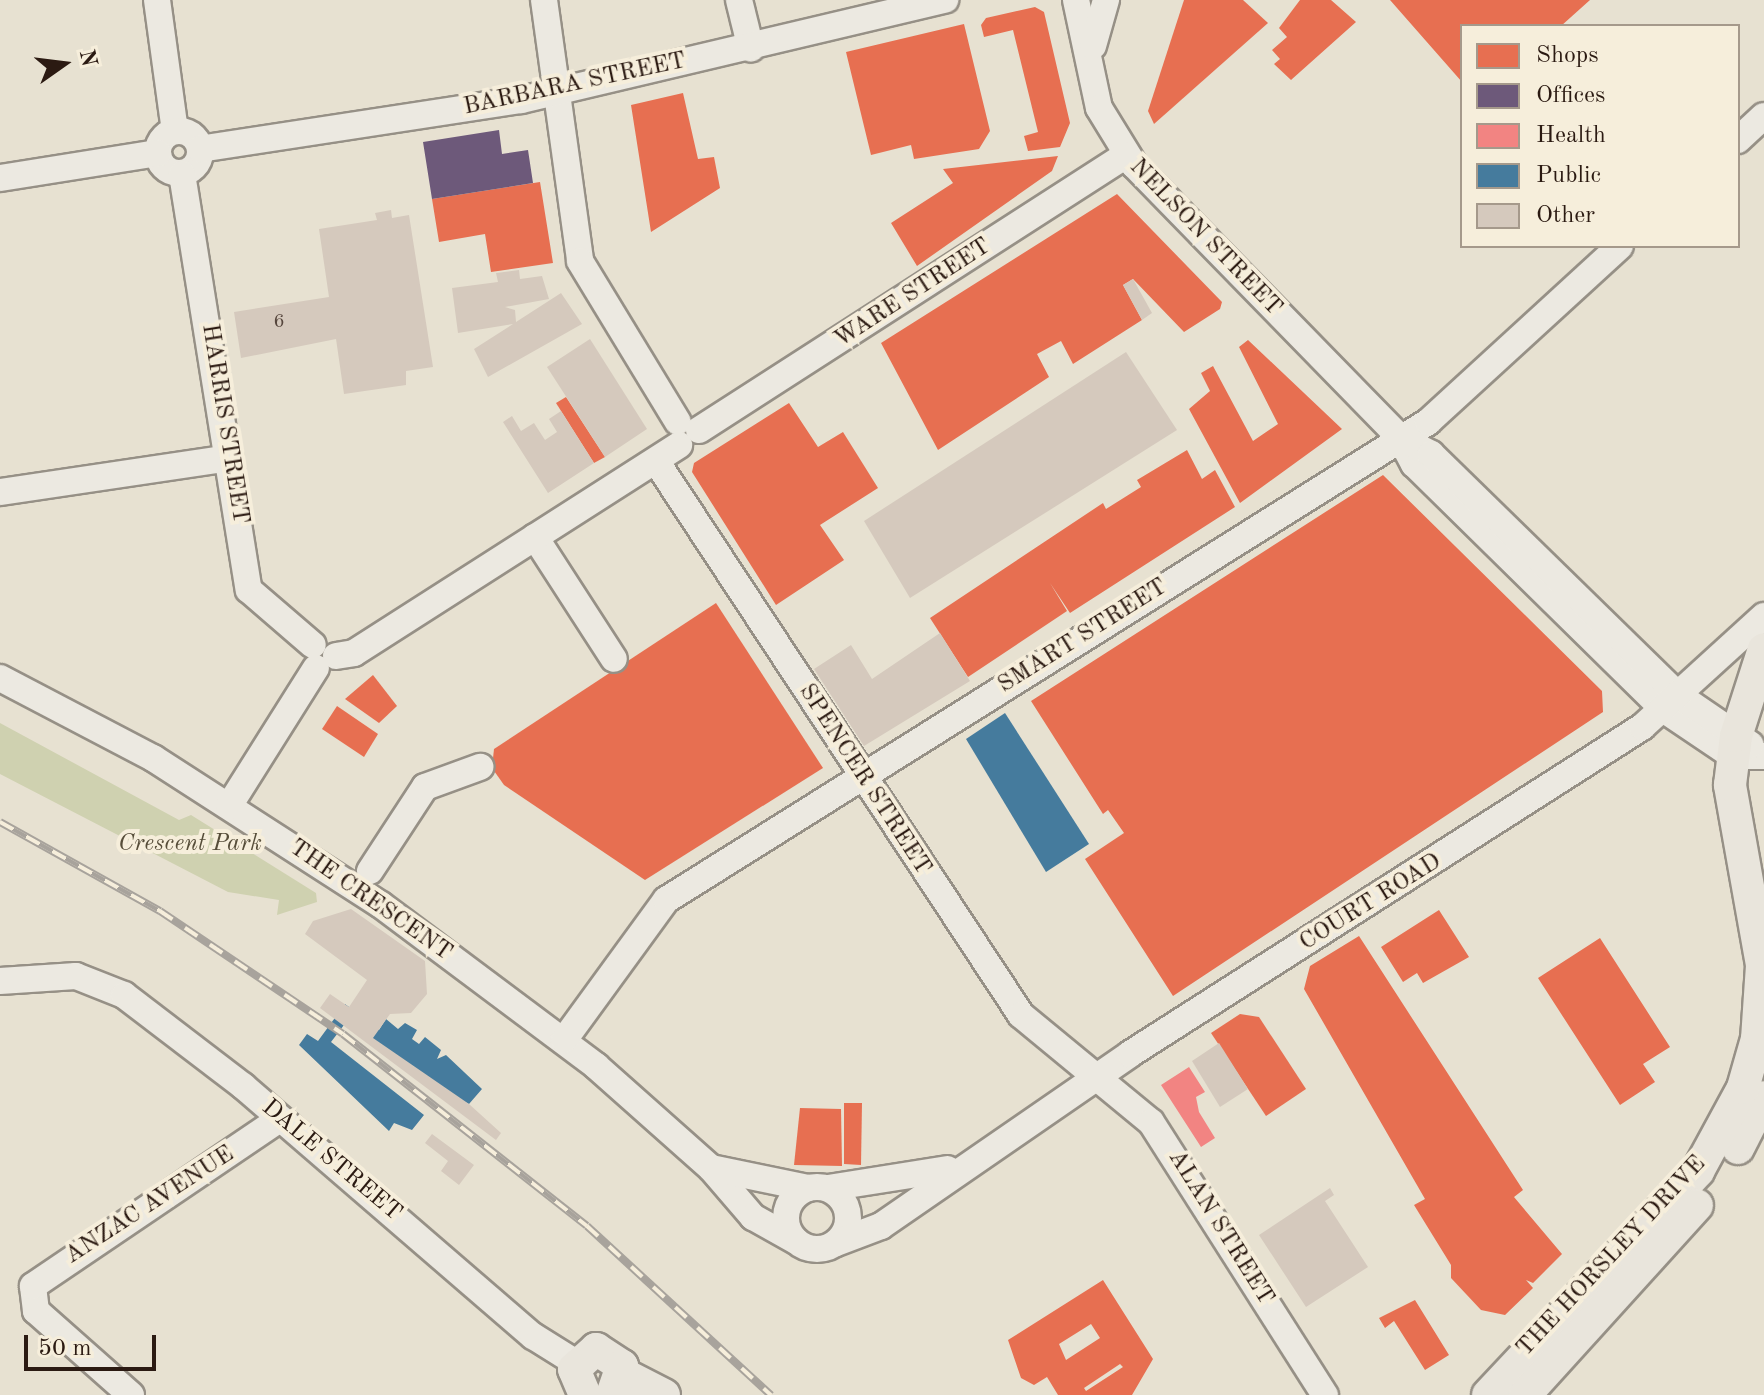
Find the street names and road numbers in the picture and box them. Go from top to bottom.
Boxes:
street label: BARBARA STREET [461,47,689,123]
street label: NELSON STREET [1123,153,1287,323]
street label: WARE STREET [829,233,997,355]
street label: HARRIS STREET [194,322,254,526]
street label: SMART STREET [993,573,1173,701]
street label: SPENCER STREET [791,679,937,881]
street label: THE CRESCENT [283,834,457,968]
street label: COURT ROAD [1295,848,1447,958]
street label: DALE STREET [255,1094,407,1228]
street label: ANZAC AVENUE [60,1141,240,1271]
street label: ALAN STREET [1161,1145,1279,1311]
street label: THE HORSLEY DRIVE [1511,1151,1713,1363]

